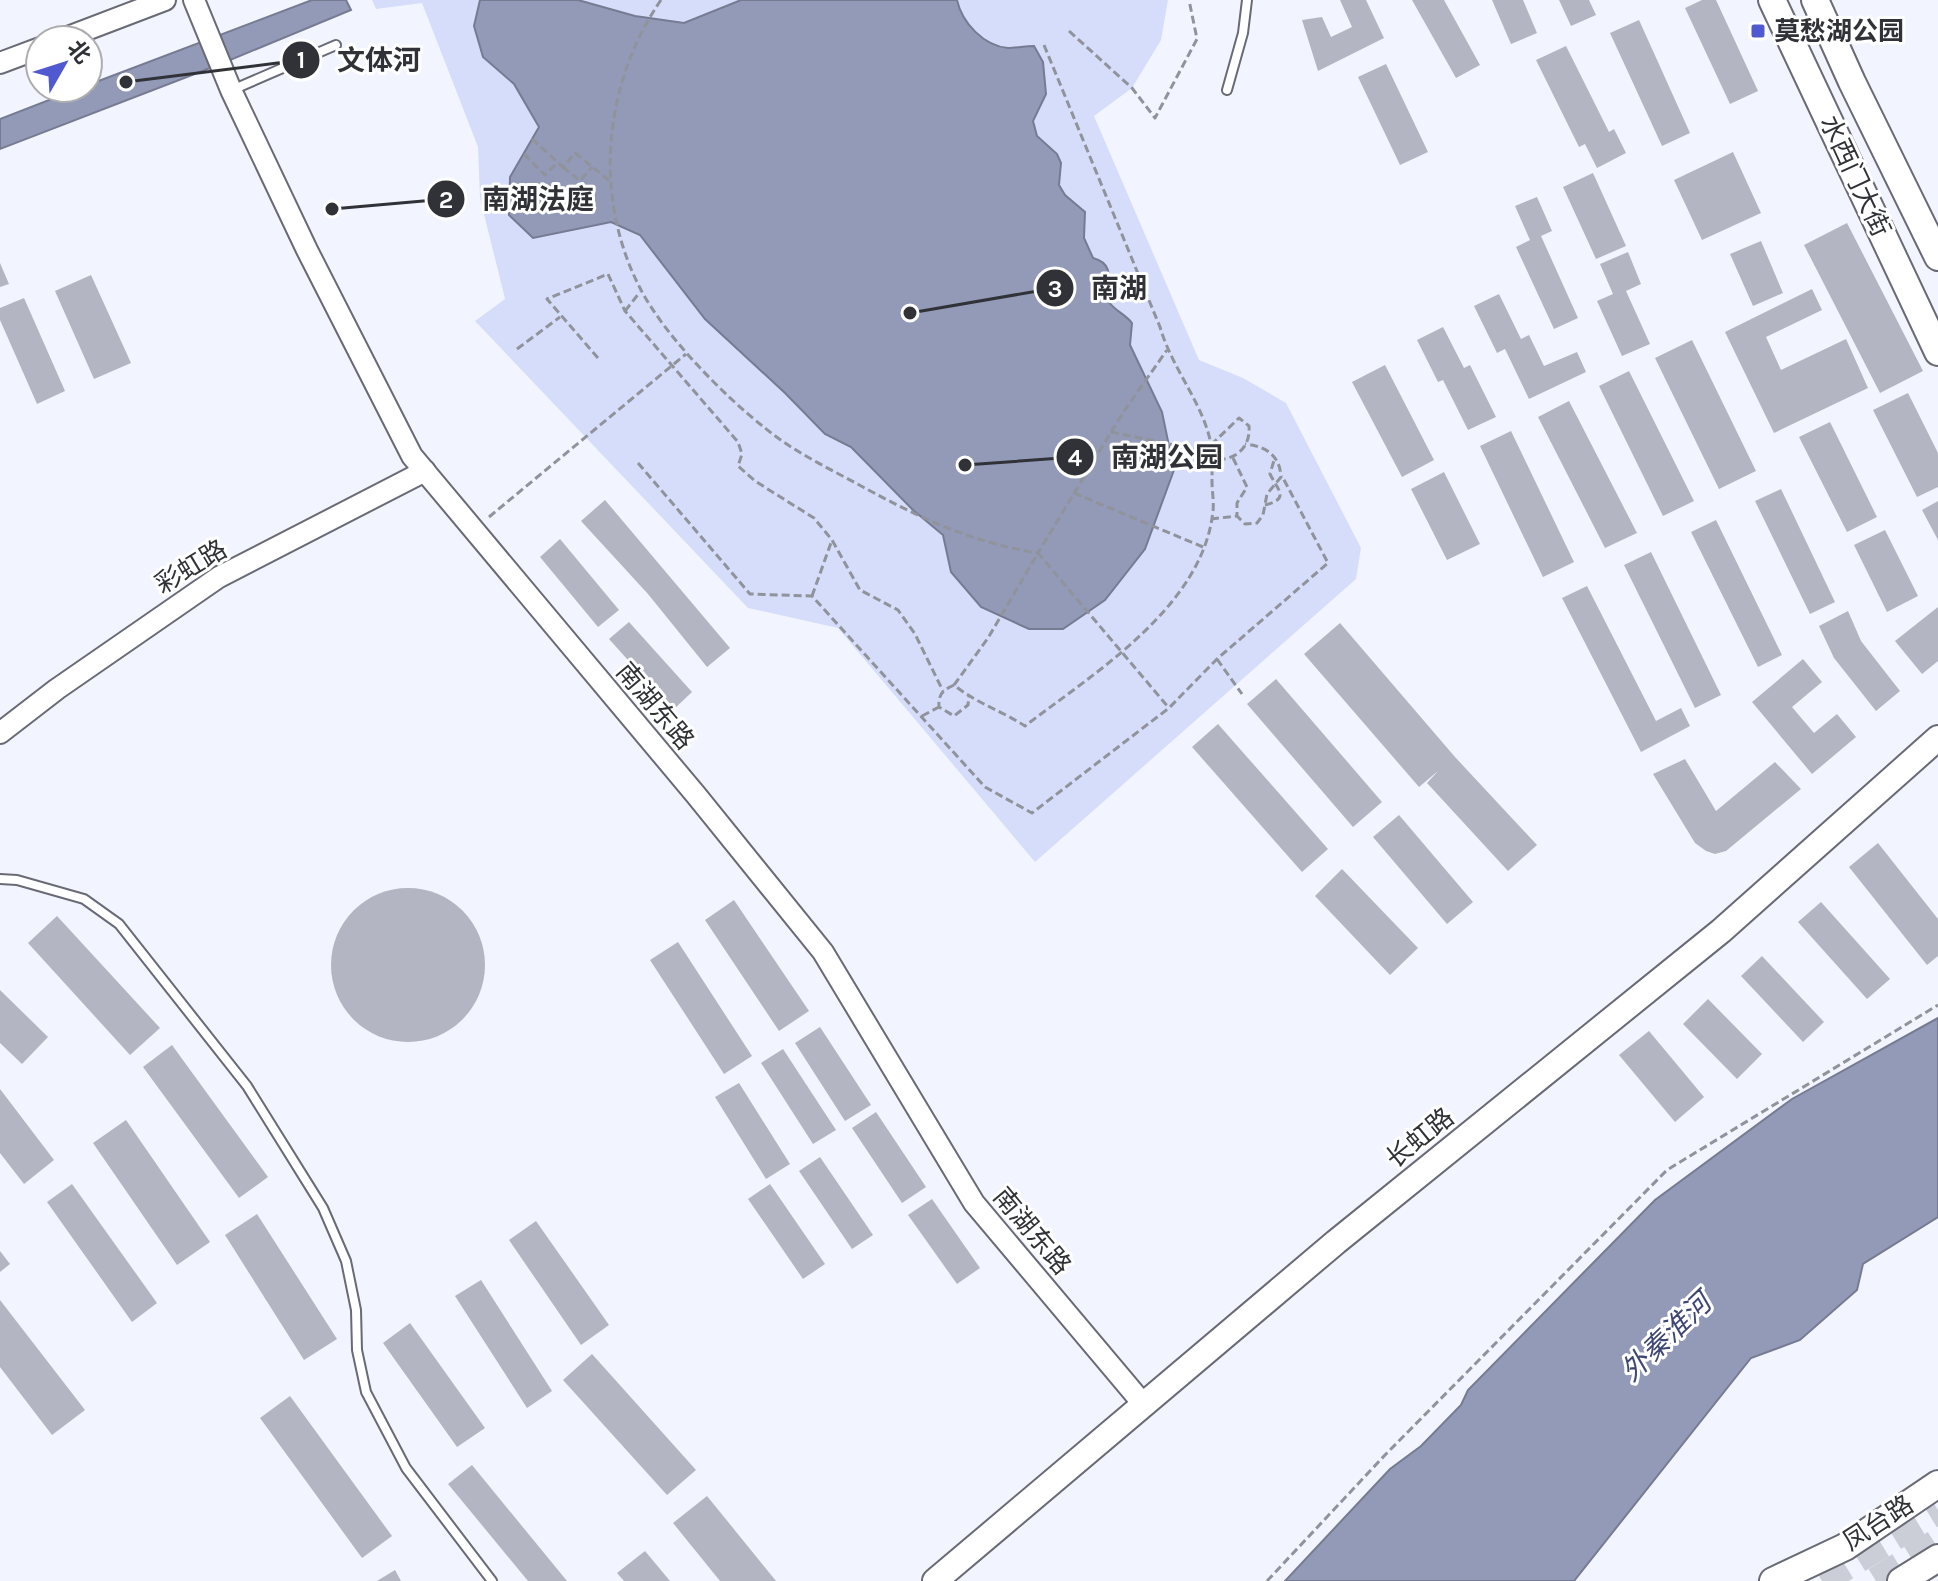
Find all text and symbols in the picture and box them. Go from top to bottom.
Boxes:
place label: 莫愁湖公园 [1774,16,1904,47]
marker: 莫愁湖公园 [1749,22,1767,40]
north arrow [24,24,104,104]
callout: 文体河 [281,34,437,86]
text: 北 [62,35,96,69]
text: 文体河 [337,44,421,77]
text: 1 [297,46,305,74]
street label: 水西门大街 [1813,111,1897,241]
callout: 南湖法庭 [426,173,610,225]
text: 南湖法庭 [482,183,594,216]
text: 2 [439,186,453,214]
callout: 南湖 [1035,262,1163,314]
text: 南湖 [1091,272,1147,305]
text: 3 [1048,275,1062,303]
callout: 南湖公园 [1055,431,1239,483]
text: 南湖公园 [1111,441,1223,474]
text: 4 [1068,444,1082,472]
street label: 彩虹路 [150,534,232,600]
street label: 南湖东路 [610,656,700,756]
street label: 长虹路 [1380,1101,1460,1175]
street label: 南湖东路 [987,1181,1077,1281]
water label: 外秦淮河 [1614,1283,1721,1388]
street label: 凤台路 [1837,1489,1919,1557]

